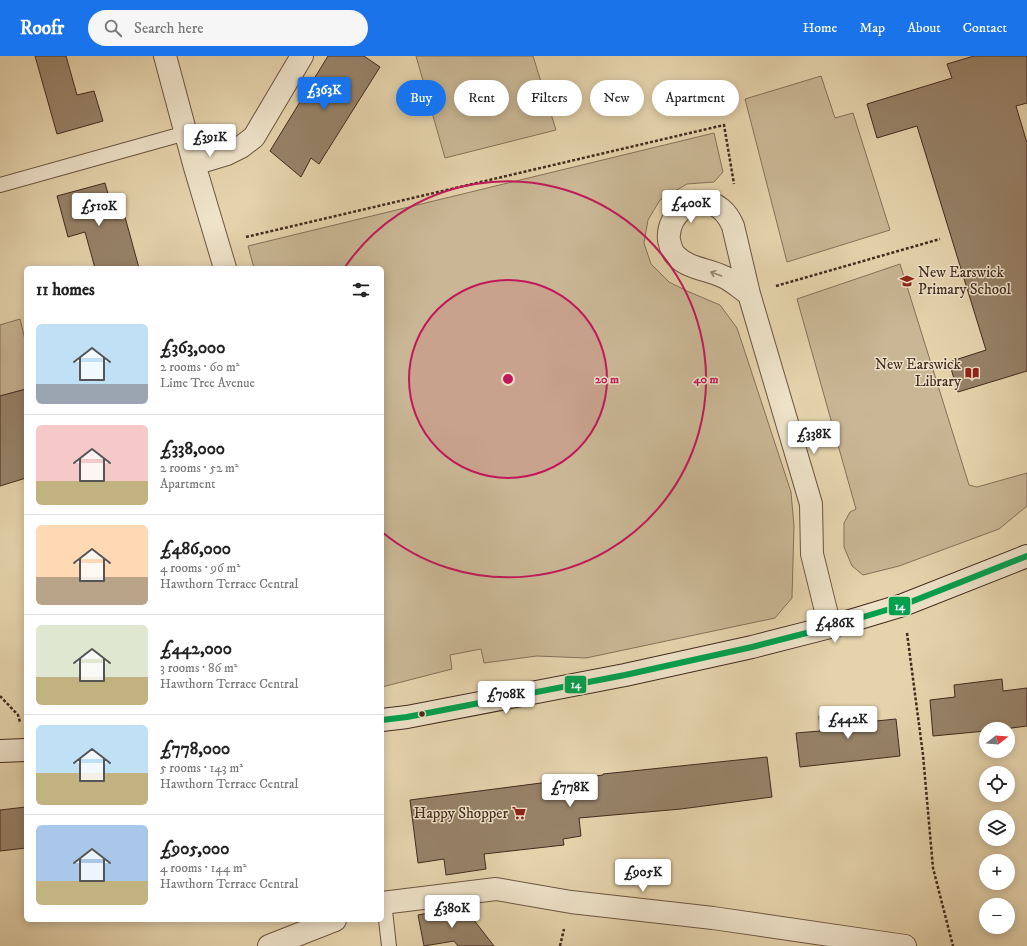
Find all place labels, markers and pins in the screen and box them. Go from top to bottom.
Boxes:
pin: £363K [296,77,352,111]
pin: £391K [182,124,238,158]
pin: £400K [663,190,719,224]
pin: £510K [71,193,127,227]
place label: New Earswick Primary School [918,263,1011,299]
school or university icon: New Earswick Primary School [899,273,915,289]
place label: New Earswick Library [875,355,962,391]
library icon: New Earswick Library [964,365,980,381]
centre of rings [501,372,515,386]
pin: £338K [786,421,842,455]
pin: £486K [807,610,863,644]
pin: £708K [478,681,534,715]
pin: £442K [820,706,876,740]
unlabelled marker [417,709,427,719]
pin: £778K [542,774,598,808]
place label: Happy Shopper [414,804,508,823]
supermarket icon: Happy Shopper [511,805,527,821]
pin: £905K [615,859,671,893]
pin: £380K [424,895,480,929]

